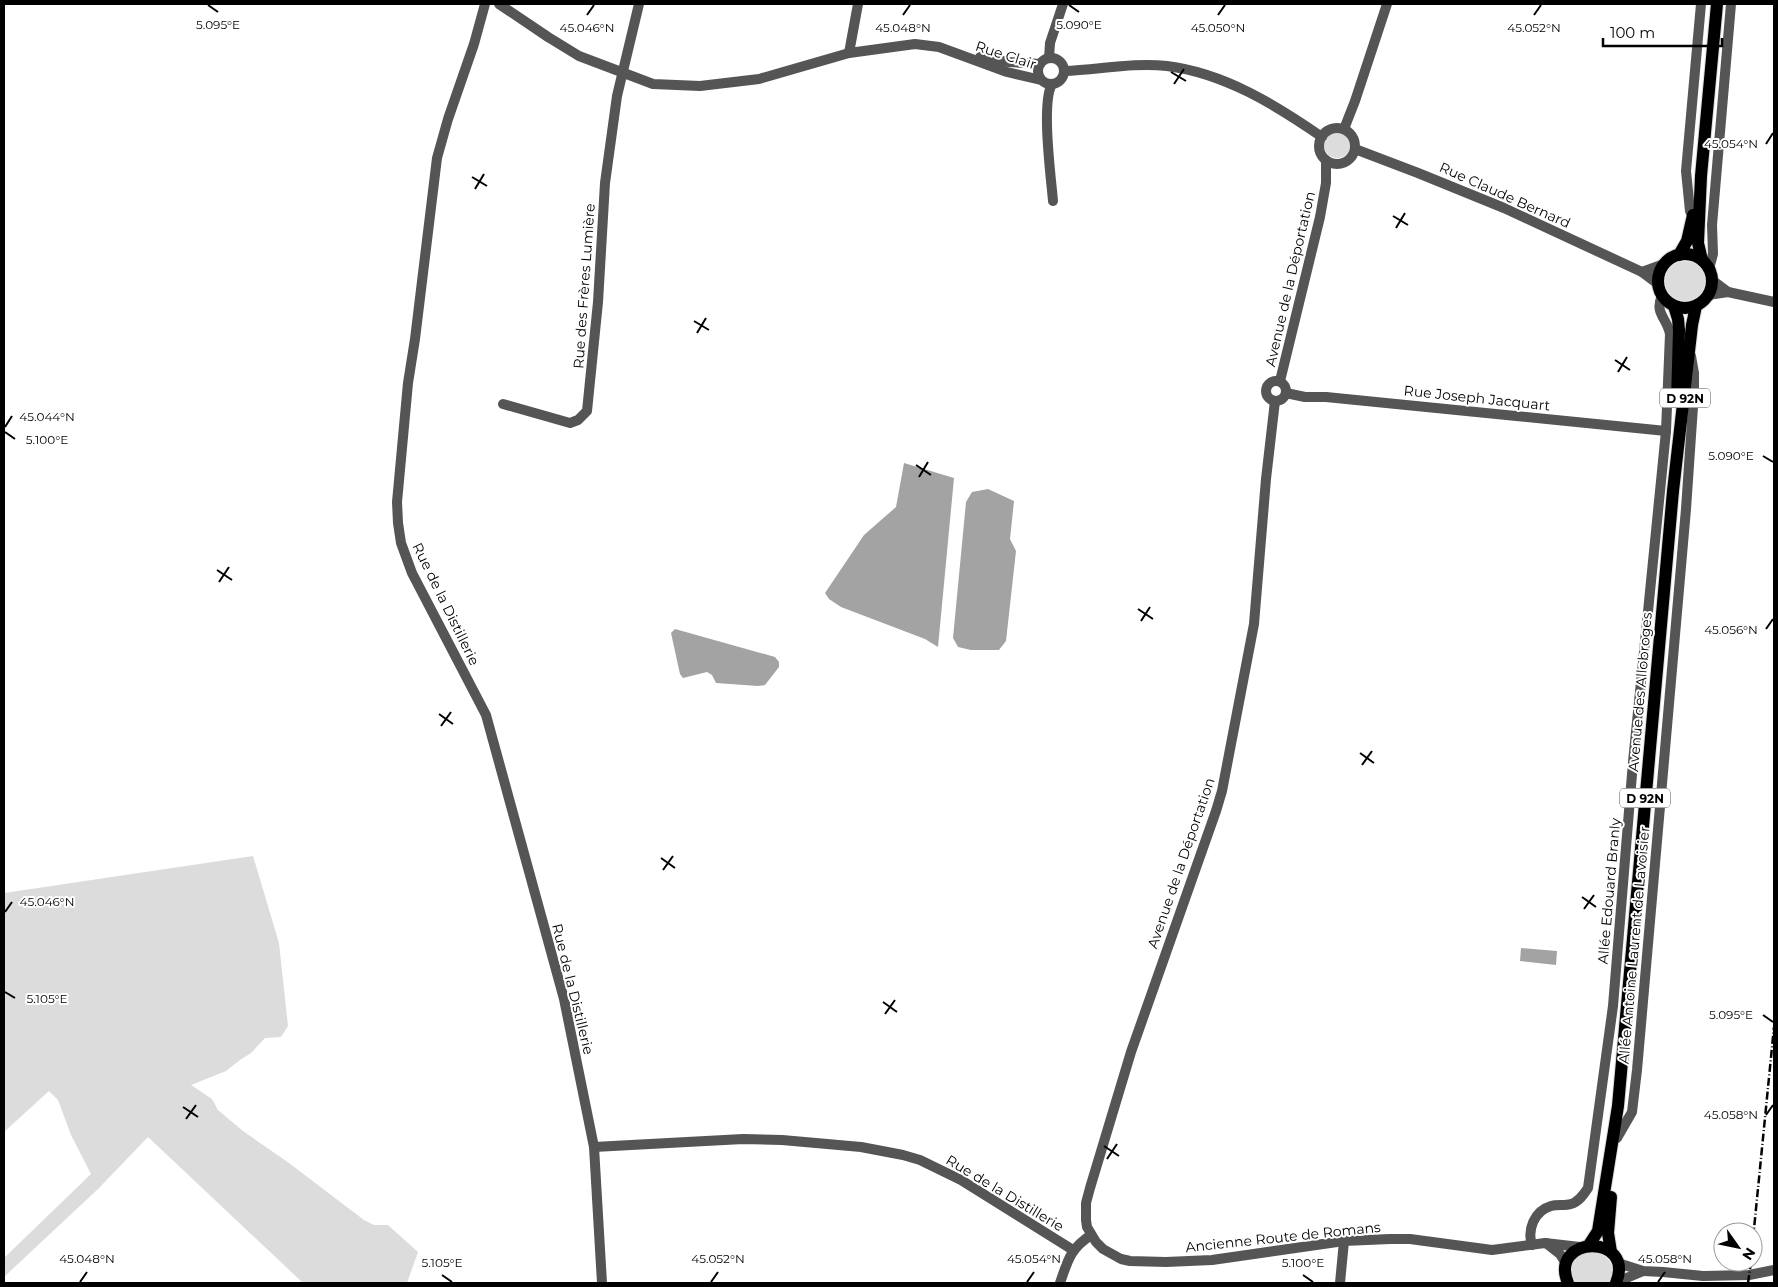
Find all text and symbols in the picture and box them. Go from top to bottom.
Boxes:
scale bar [1603,15,1722,47]
text: 5.095°E [196,17,240,32]
text: 5.090°E [1056,17,1102,32]
text: 45.046°N [560,20,614,35]
text: 45.048°N [875,20,931,35]
text: 45.050°N [1191,20,1245,35]
text: 45.052°N [1507,20,1561,35]
text: 100 m [1610,23,1655,42]
street label: Rue Clair [973,37,1039,73]
text: 45.054°N [1704,136,1758,151]
street label: Rue Claude Bernard [1437,158,1573,232]
street label: Avenue de la Déportation [1261,190,1319,368]
street label: Rue des Frères Lumière [569,203,599,369]
street label: Rue Joseph Jacquart [1403,381,1551,415]
road number: D 92N [1660,388,1710,408]
text: 45.044°N [19,409,75,424]
text: 5.100°E [26,432,68,447]
text: 5.090°E [1708,448,1754,463]
street label: Rue de la Distillerie [408,540,484,668]
street label: Avenue des Allobroges [1624,611,1656,772]
text: 45.056°N [1704,622,1758,637]
street label: Avenue de la Déportation [1143,775,1219,951]
road number: D 92N [1620,788,1670,808]
street label: Allée Edouard Branly [1594,817,1624,965]
street label: Allée Antoine Laurent de Lavoisier [1615,825,1653,1065]
text: 45.046°N [20,894,74,909]
street label: Rue de la Distillerie [548,922,598,1056]
text: 5.105°E [26,991,68,1006]
text: 5.095°E [1709,1007,1753,1022]
text: 45.058°N [1704,1107,1758,1122]
street label: Rue de la Distillerie [943,1151,1067,1235]
street label: Ancienne Route de Romans [1184,1218,1382,1256]
north arrow [1713,1222,1763,1272]
text: N [1738,1244,1760,1264]
text: 45.048°N [59,1251,115,1266]
text: 45.052°N [691,1251,745,1266]
text: 45.054°N [1007,1251,1061,1266]
text: 45.058°N [1638,1251,1692,1266]
text: 5.105°E [421,1255,463,1270]
text: 5.100°E [1282,1255,1324,1270]

